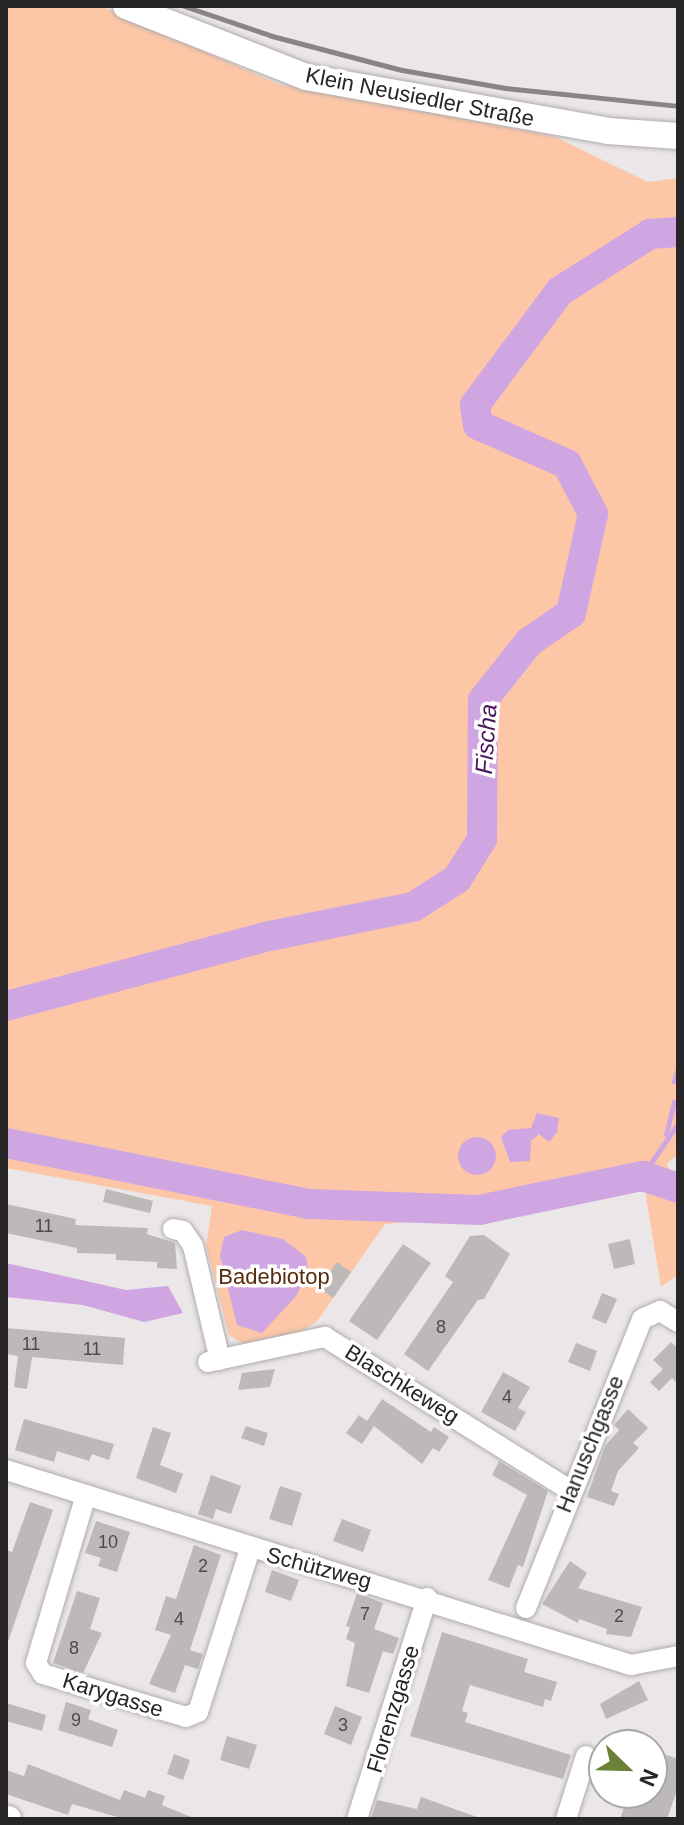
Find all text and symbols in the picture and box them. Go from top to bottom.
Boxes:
street label: Klein Neusiedler Straße [303,62,537,132]
water label: Fischa [469,703,503,775]
house number: 11 [35,1215,53,1237]
park label: Badebiotop [218,1264,330,1290]
house number: 8 [436,1316,446,1338]
house number: 11 [22,1333,40,1355]
house number: 11 [83,1338,101,1360]
street label: Blaschkeweg [340,1338,464,1430]
street label: Hanuschgasse [551,1372,629,1516]
house number: 4 [502,1386,512,1408]
house number: 10 [98,1531,118,1553]
street label: Schützweg [264,1541,374,1595]
house number: 2 [198,1555,208,1577]
house number: 7 [360,1603,370,1625]
house number: 2 [614,1605,624,1627]
house number: 4 [174,1608,184,1630]
house number: 8 [69,1637,79,1659]
street label: Florenzgasse [361,1642,425,1776]
street label: Karygasse [59,1667,167,1723]
house number: 9 [71,1709,81,1731]
house number: 3 [338,1714,348,1736]
north arrow [588,1729,668,1809]
text: N [634,1766,663,1790]

